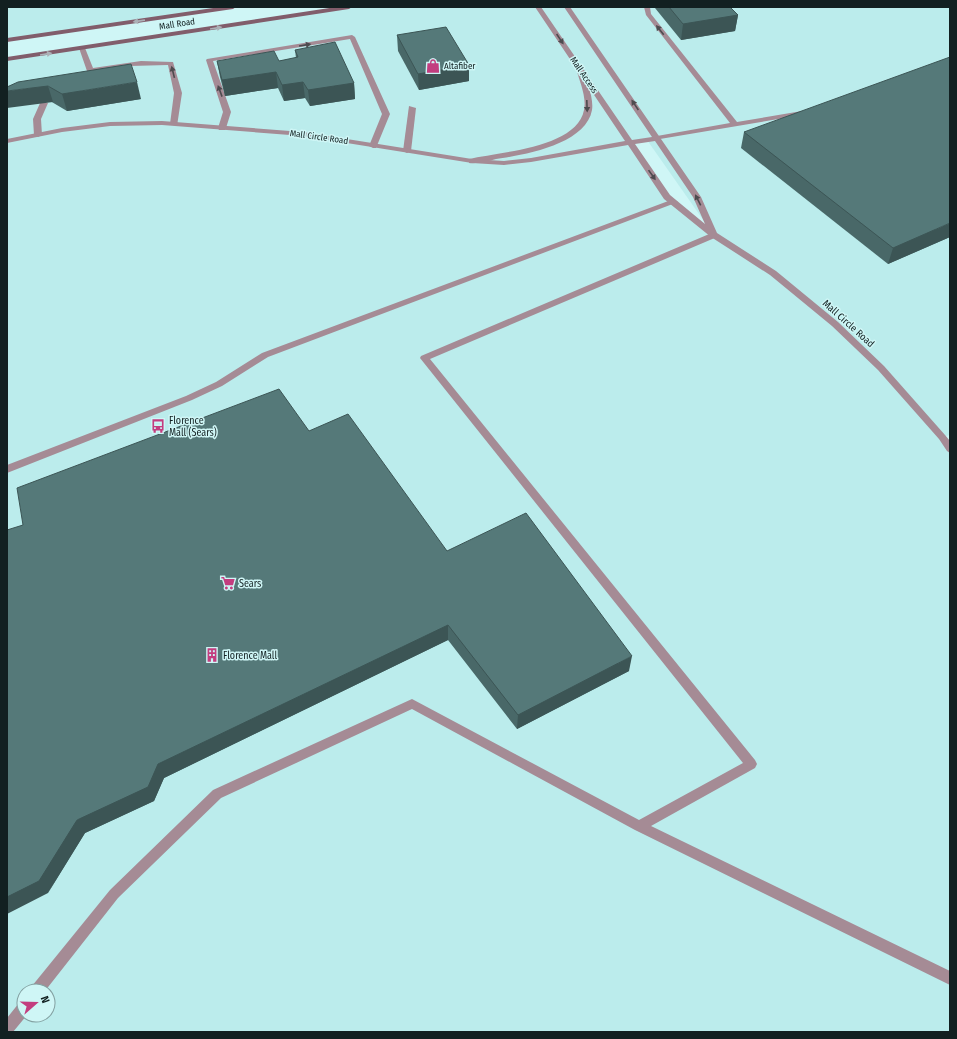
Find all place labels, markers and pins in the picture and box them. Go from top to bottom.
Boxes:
shop icon: Altafiber [425,58,441,74]
place label: Altafiber [444,61,476,71]
place label: Florence Mall (Sears) [169,415,217,439]
bus stop icon: Florence Mall (Sears) [150,418,166,434]
supermarket icon: Sears [220,575,236,591]
place label: Sears [239,578,261,590]
building icon: Florence Mall [204,647,220,663]
place label: Florence Mall [223,650,277,662]

